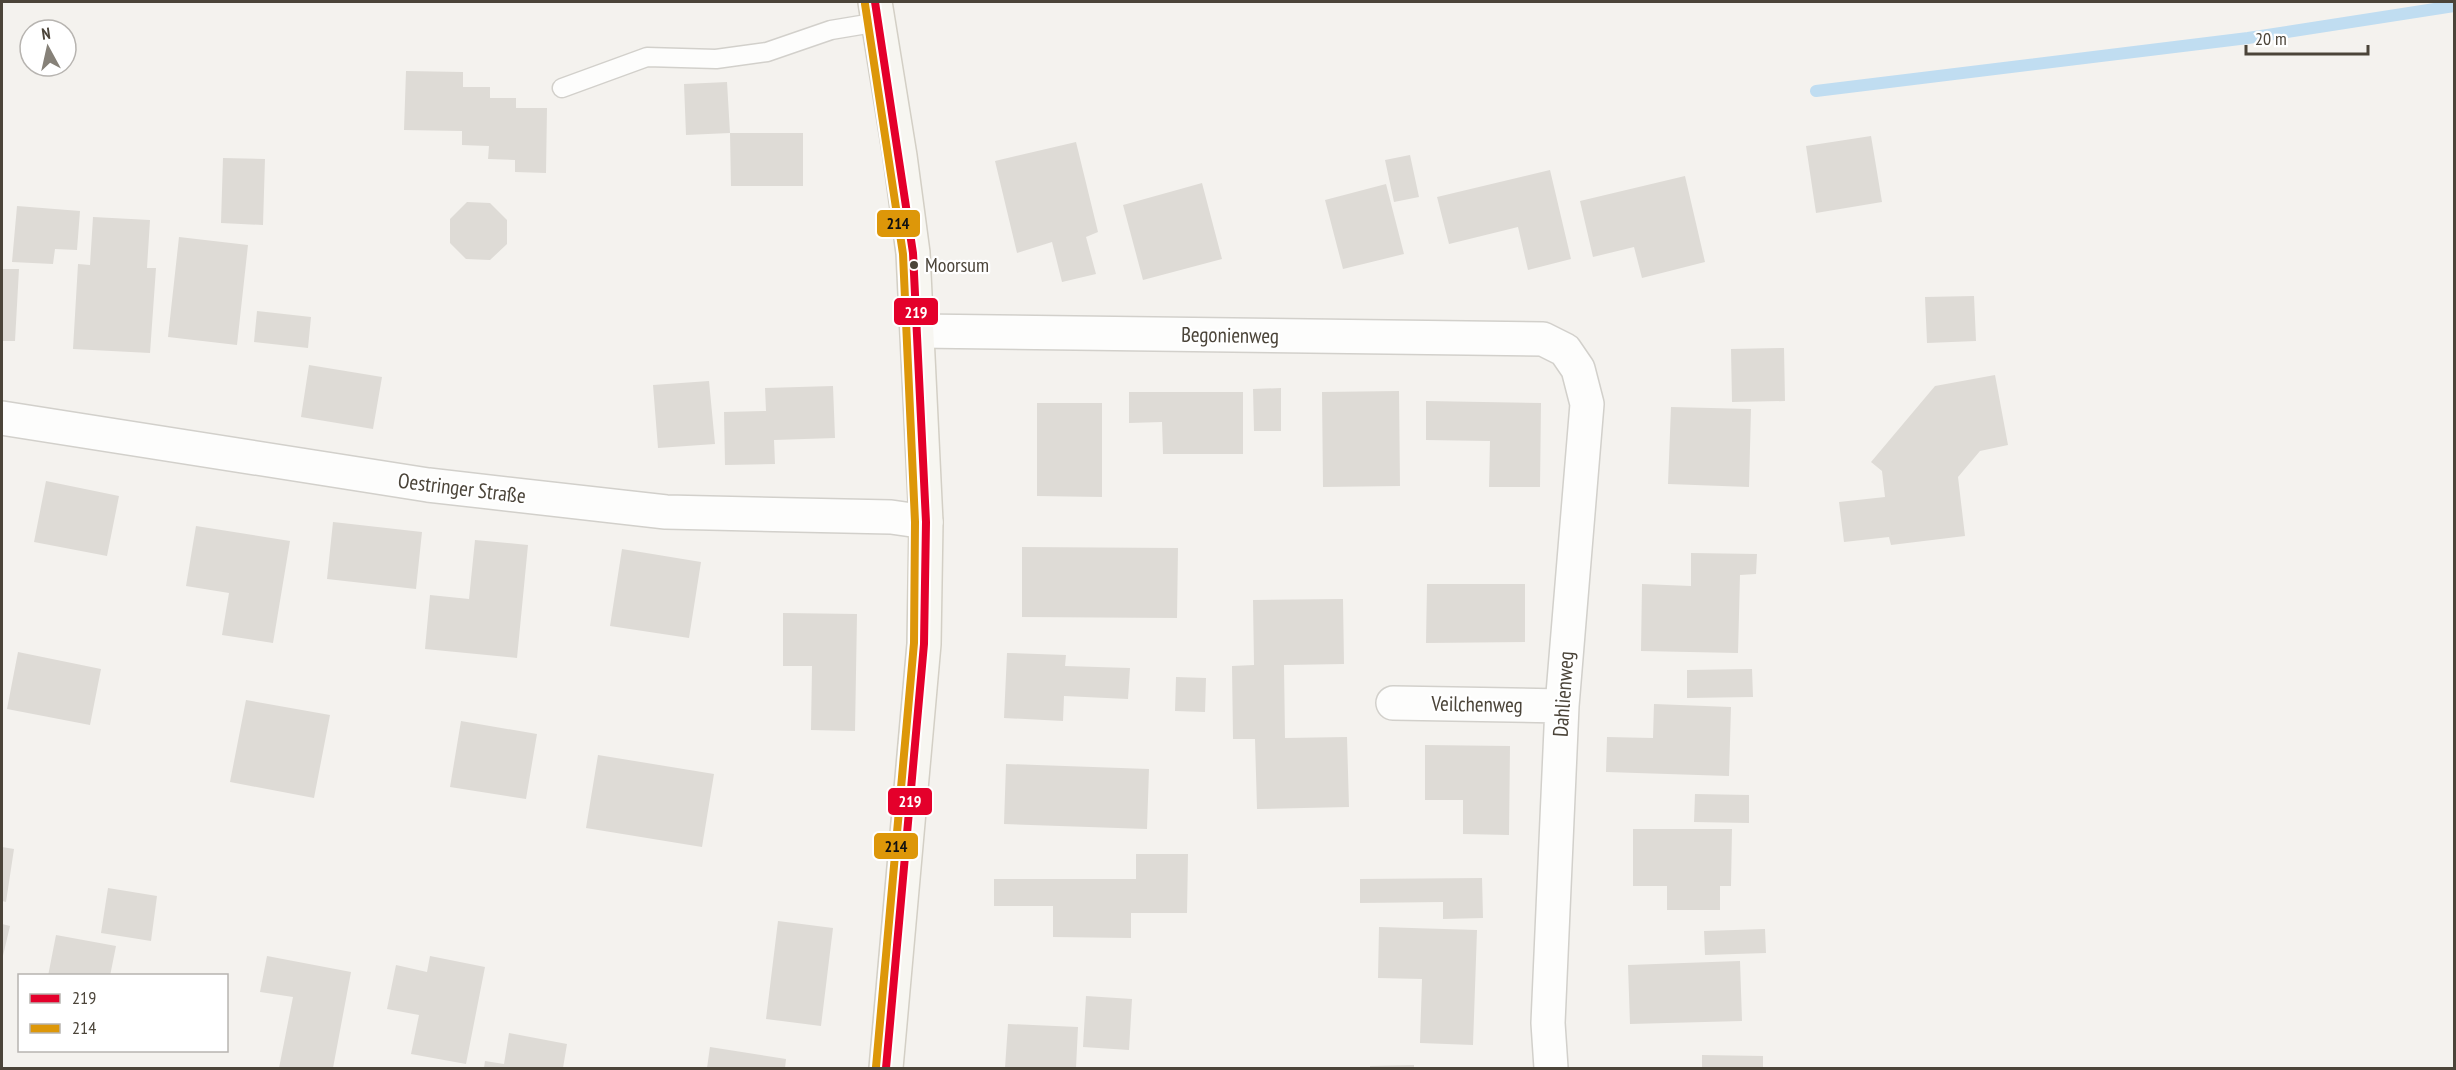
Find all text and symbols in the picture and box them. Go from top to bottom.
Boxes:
north arrow [18,18,78,78]
scale bar [2246,18,2368,56]
text: N [40,23,52,44]
text: 20 m [2255,27,2287,50]
line badge: 214 [876,209,921,238]
text: 214 [887,213,910,233]
place label: Moorsum [925,252,989,278]
marker: Moorsum [908,259,920,271]
line badge: 219 [893,297,939,326]
text: 219 [905,302,927,322]
street label: Begonienweg [1181,321,1279,349]
street label: Oestringer Straße [397,467,527,509]
street label: Dahlienweg [1547,650,1579,738]
street label: Veilchenweg [1430,690,1523,718]
line badge: 219 [887,787,933,816]
text: 219 [899,791,921,811]
line badge: 214 [873,832,919,860]
text: 214 [885,836,908,856]
legend [18,974,228,1052]
text: 219 [72,986,96,1009]
text: 214 [72,1016,96,1039]

